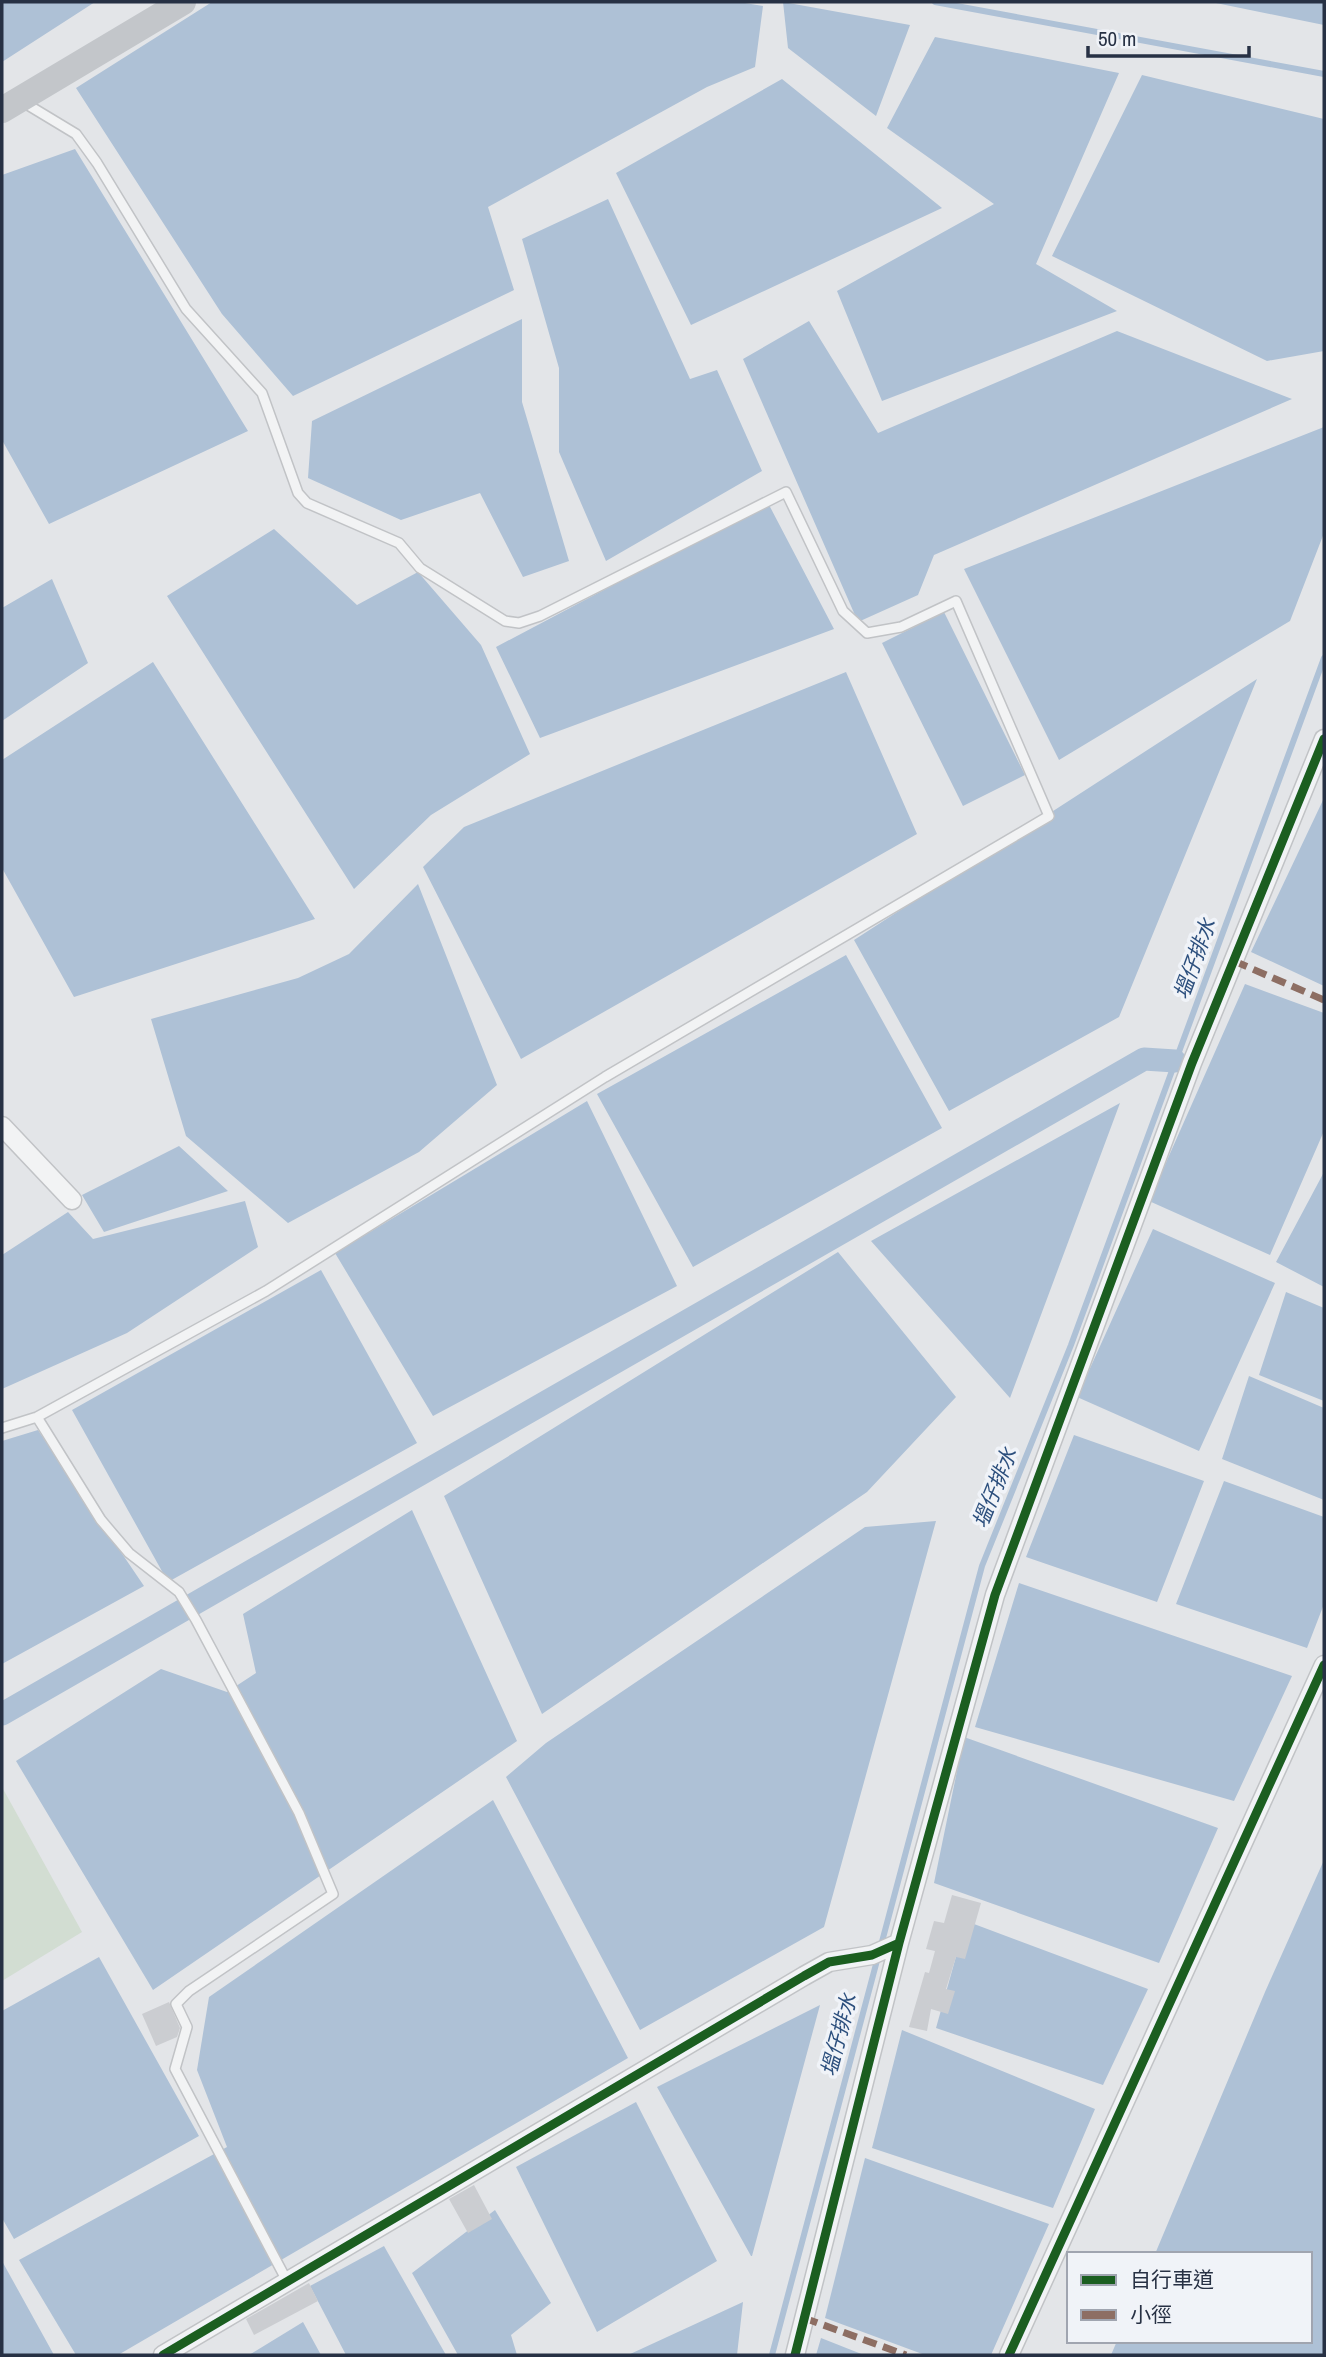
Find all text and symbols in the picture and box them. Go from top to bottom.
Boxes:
scale bar [1088,14,1249,58]
text: 50 m [1098,24,1136,53]
water label: 塭仔排水 [1167,913,1223,1003]
water label: 塭仔排水 [965,1443,1024,1532]
water label: 塭仔排水 [814,1990,864,2079]
legend [1067,2252,1312,2343]
text: 自行車道 [1130,2265,1214,2294]
text: 小徑 [1130,2300,1172,2329]

